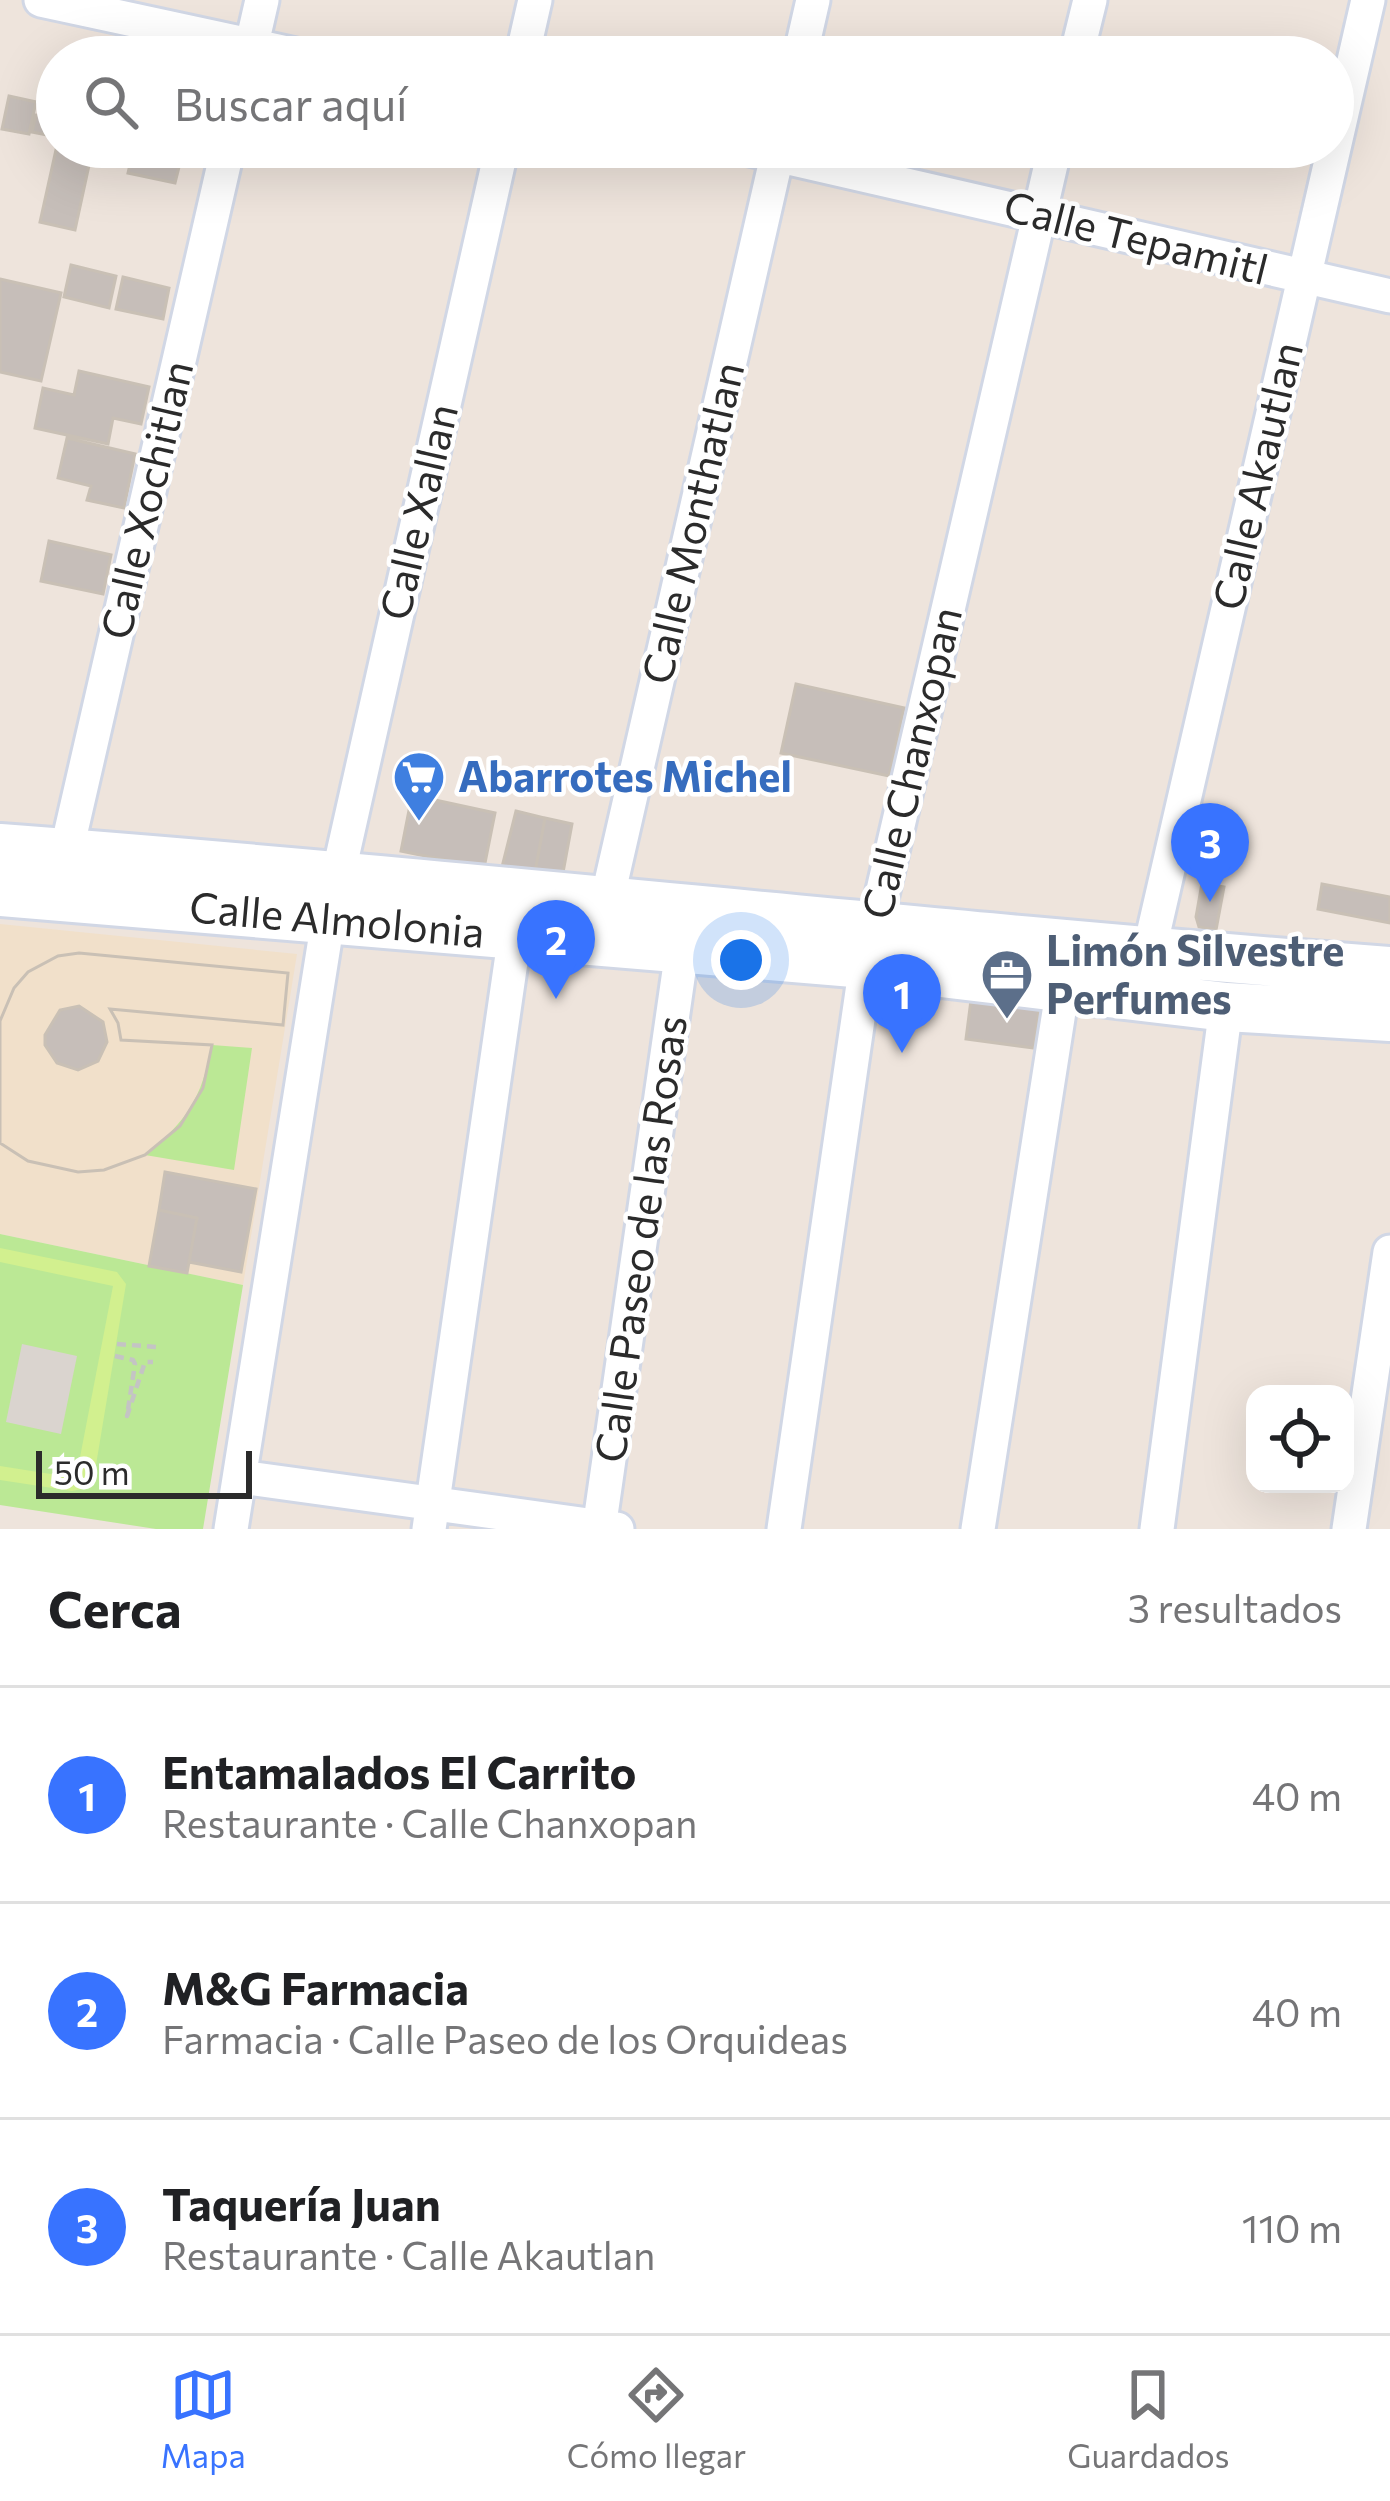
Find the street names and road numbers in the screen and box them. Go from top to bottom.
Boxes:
street label: Calle Tepamitl [999,178,1274,294]
street label: Calle Akautlan [1200,337,1312,615]
street label: Calle Xochitlan [88,355,202,644]
street label: Calle Monthatlan [629,357,753,689]
street label: Calle Xallan [367,398,467,625]
street label: Calle Chanxopan [849,602,971,924]
street label: Calle Almolonia [187,879,487,957]
street label: Calle Paseo de las Rosas [582,1012,696,1466]

